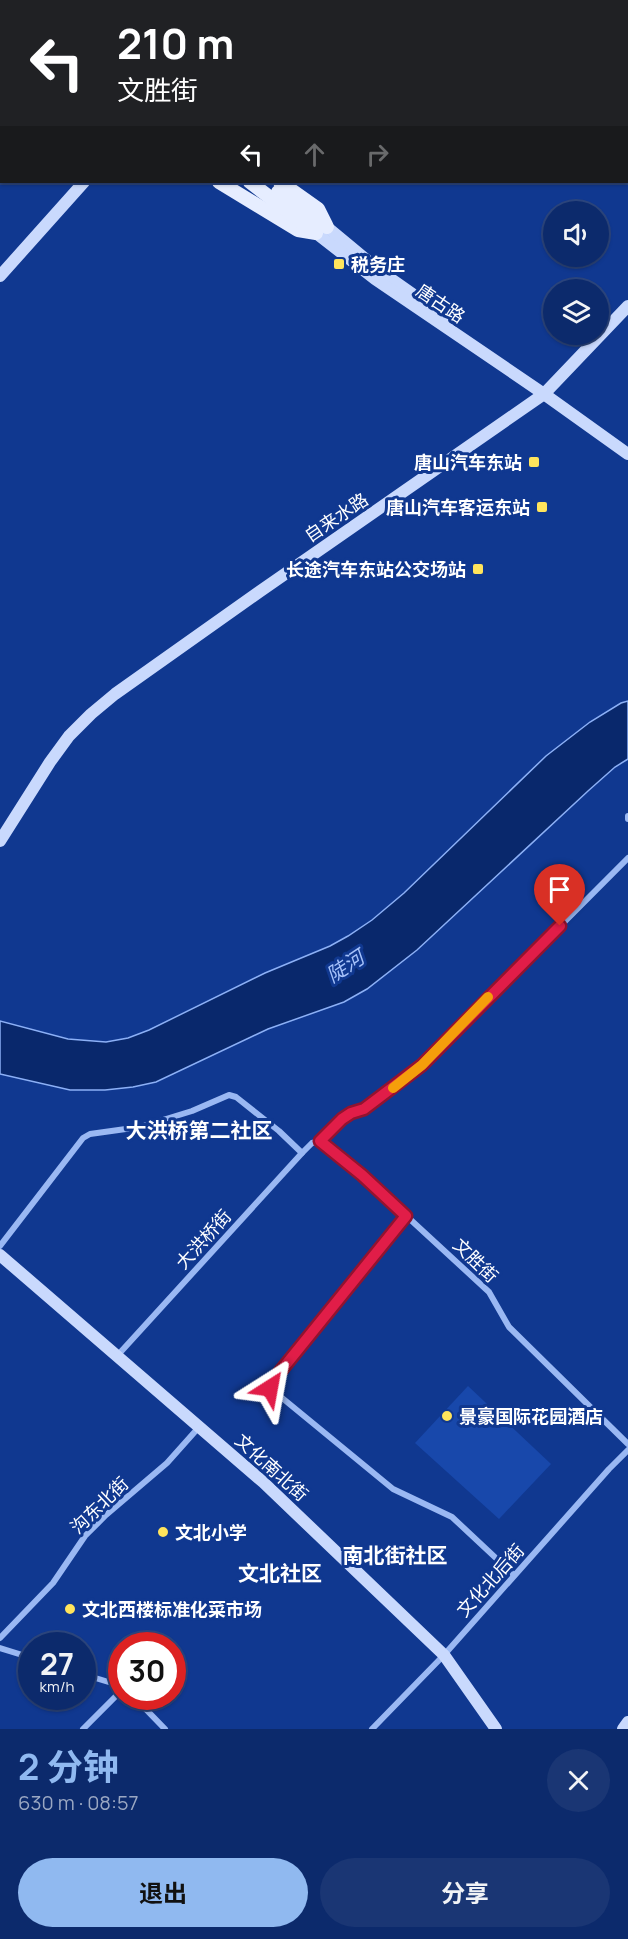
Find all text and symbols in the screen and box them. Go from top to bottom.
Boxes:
text: 210 m [117,14,234,72]
icon: left [18,24,96,102]
text: 文胜街 [117,71,198,108]
icon: left [235,138,268,171]
icon: ahead [298,138,331,171]
icon: right [361,138,394,171]
map controls [543,201,609,345]
button: sound [543,201,609,267]
place label: 税务庄 [351,252,405,276]
marker: 税务庄 [332,257,346,271]
street label: 唐古路 [412,278,470,328]
button: layers [543,279,609,345]
place label: 唐山汽车东站 [414,450,522,474]
marker: 唐山汽车东站 [527,455,541,469]
street label: 自来水路 [299,487,373,547]
place label: 唐山汽车客运东站 [386,495,530,519]
marker: 唐山汽车客运东站 [535,500,549,514]
place label: 长途汽车东站公交场站 [286,557,466,581]
marker: 长途汽车东站公交场站 [471,562,485,576]
pin [534,864,585,926]
icon: arrive [543,873,576,906]
water label: 陡河 [321,942,372,988]
district label: 大洪桥第二社区 [126,1116,273,1144]
street label: 大洪桥街 [170,1204,236,1274]
street label: 文胜街 [448,1233,504,1287]
position arrow [238,1356,302,1420]
place label: 景豪国际花园酒店 [459,1404,603,1428]
marker: 景豪国际花园酒店 [440,1409,454,1423]
street label: 文化南北街 [231,1428,313,1506]
street label: 沟东北街 [65,1471,133,1539]
place label: 文北小学 [175,1520,247,1544]
marker: 文北小学 [156,1525,170,1539]
street label: 文化北后街 [451,1539,529,1621]
district label: 南北街社区 [343,1541,448,1569]
district label: 文北社区 [238,1559,322,1587]
place label: 文北西楼标准化菜市场 [82,1597,262,1621]
marker: 文北西楼标准化菜市场 [63,1602,77,1616]
speed limit sign: 30 [108,1632,186,1710]
text: 27 [40,1643,74,1684]
text: km/h [40,1676,74,1697]
text: 2 分钟 [18,1742,119,1791]
button: close [547,1749,610,1812]
text: 630 m · 08:57 [18,1789,139,1816]
button: 退出 [18,1858,308,1927]
button: 分享 [320,1858,610,1927]

